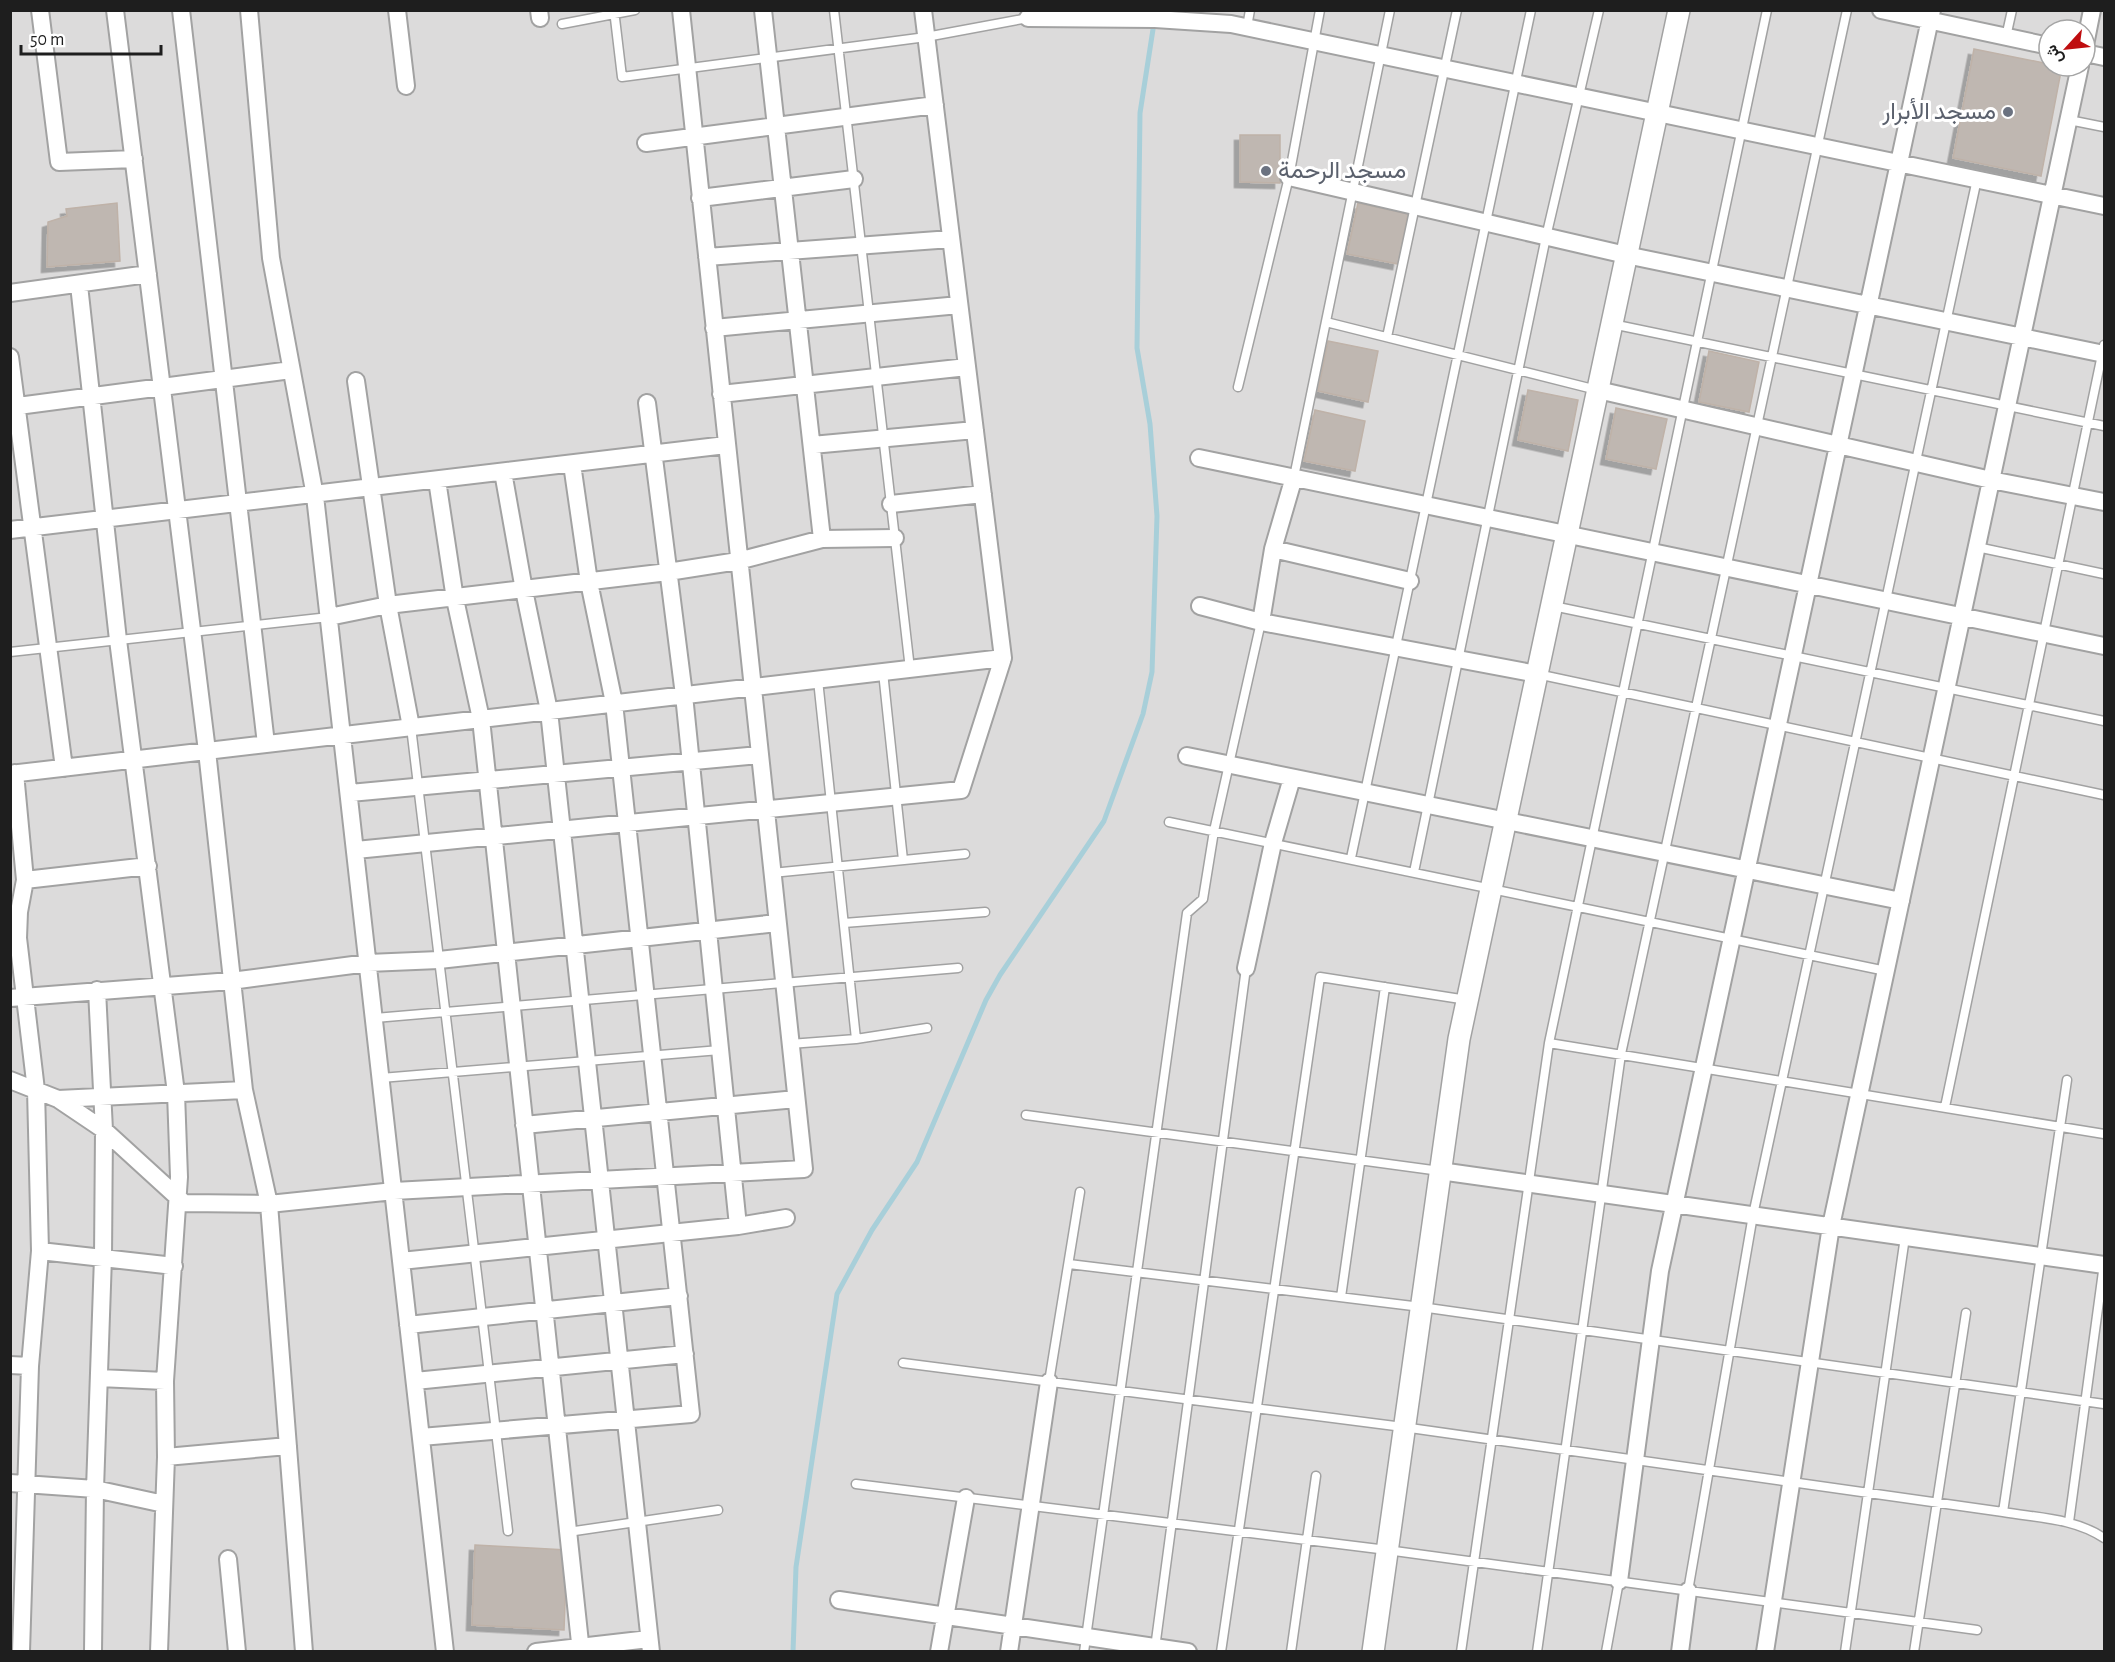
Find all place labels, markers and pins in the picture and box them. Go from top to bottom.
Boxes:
place label: مسجد الأبرار [1881,97,1996,126]
marker: مسجد الأبرار [2001,105,2015,119]
place label: مسجد الرحمة [1278,159,1406,185]
marker: مسجد الرحمة [1259,164,1273,178]

